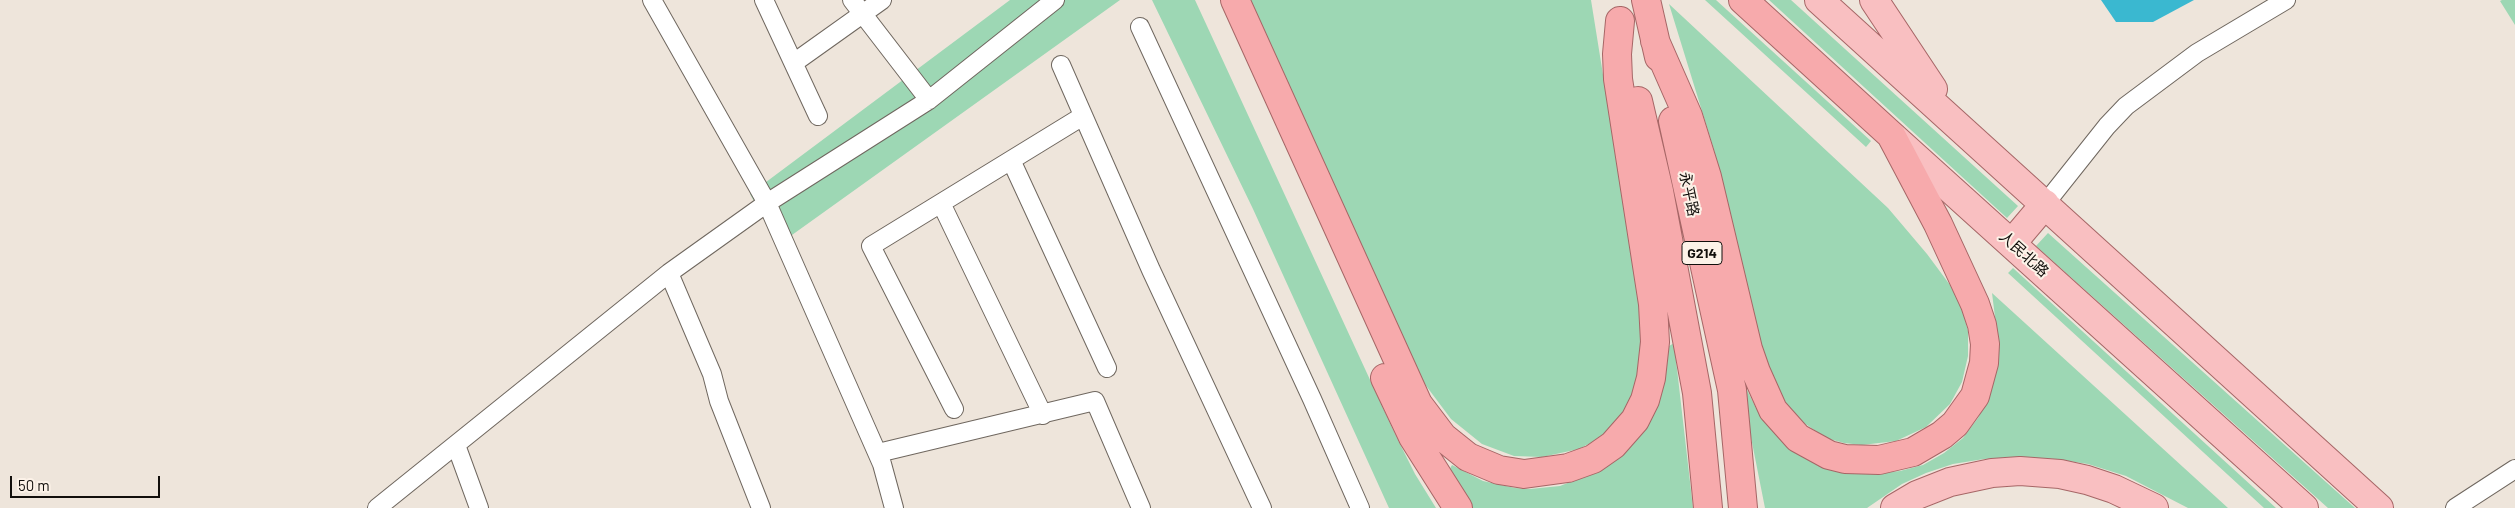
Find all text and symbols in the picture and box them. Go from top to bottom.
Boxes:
street label: 永平路 [1676,170,1702,218]
street label: 人民北路 [1996,227,2052,281]
road number: G214 [1682,242,1722,264]
scale bar [12,466,162,498]
text: 50 m [18,476,50,494]

